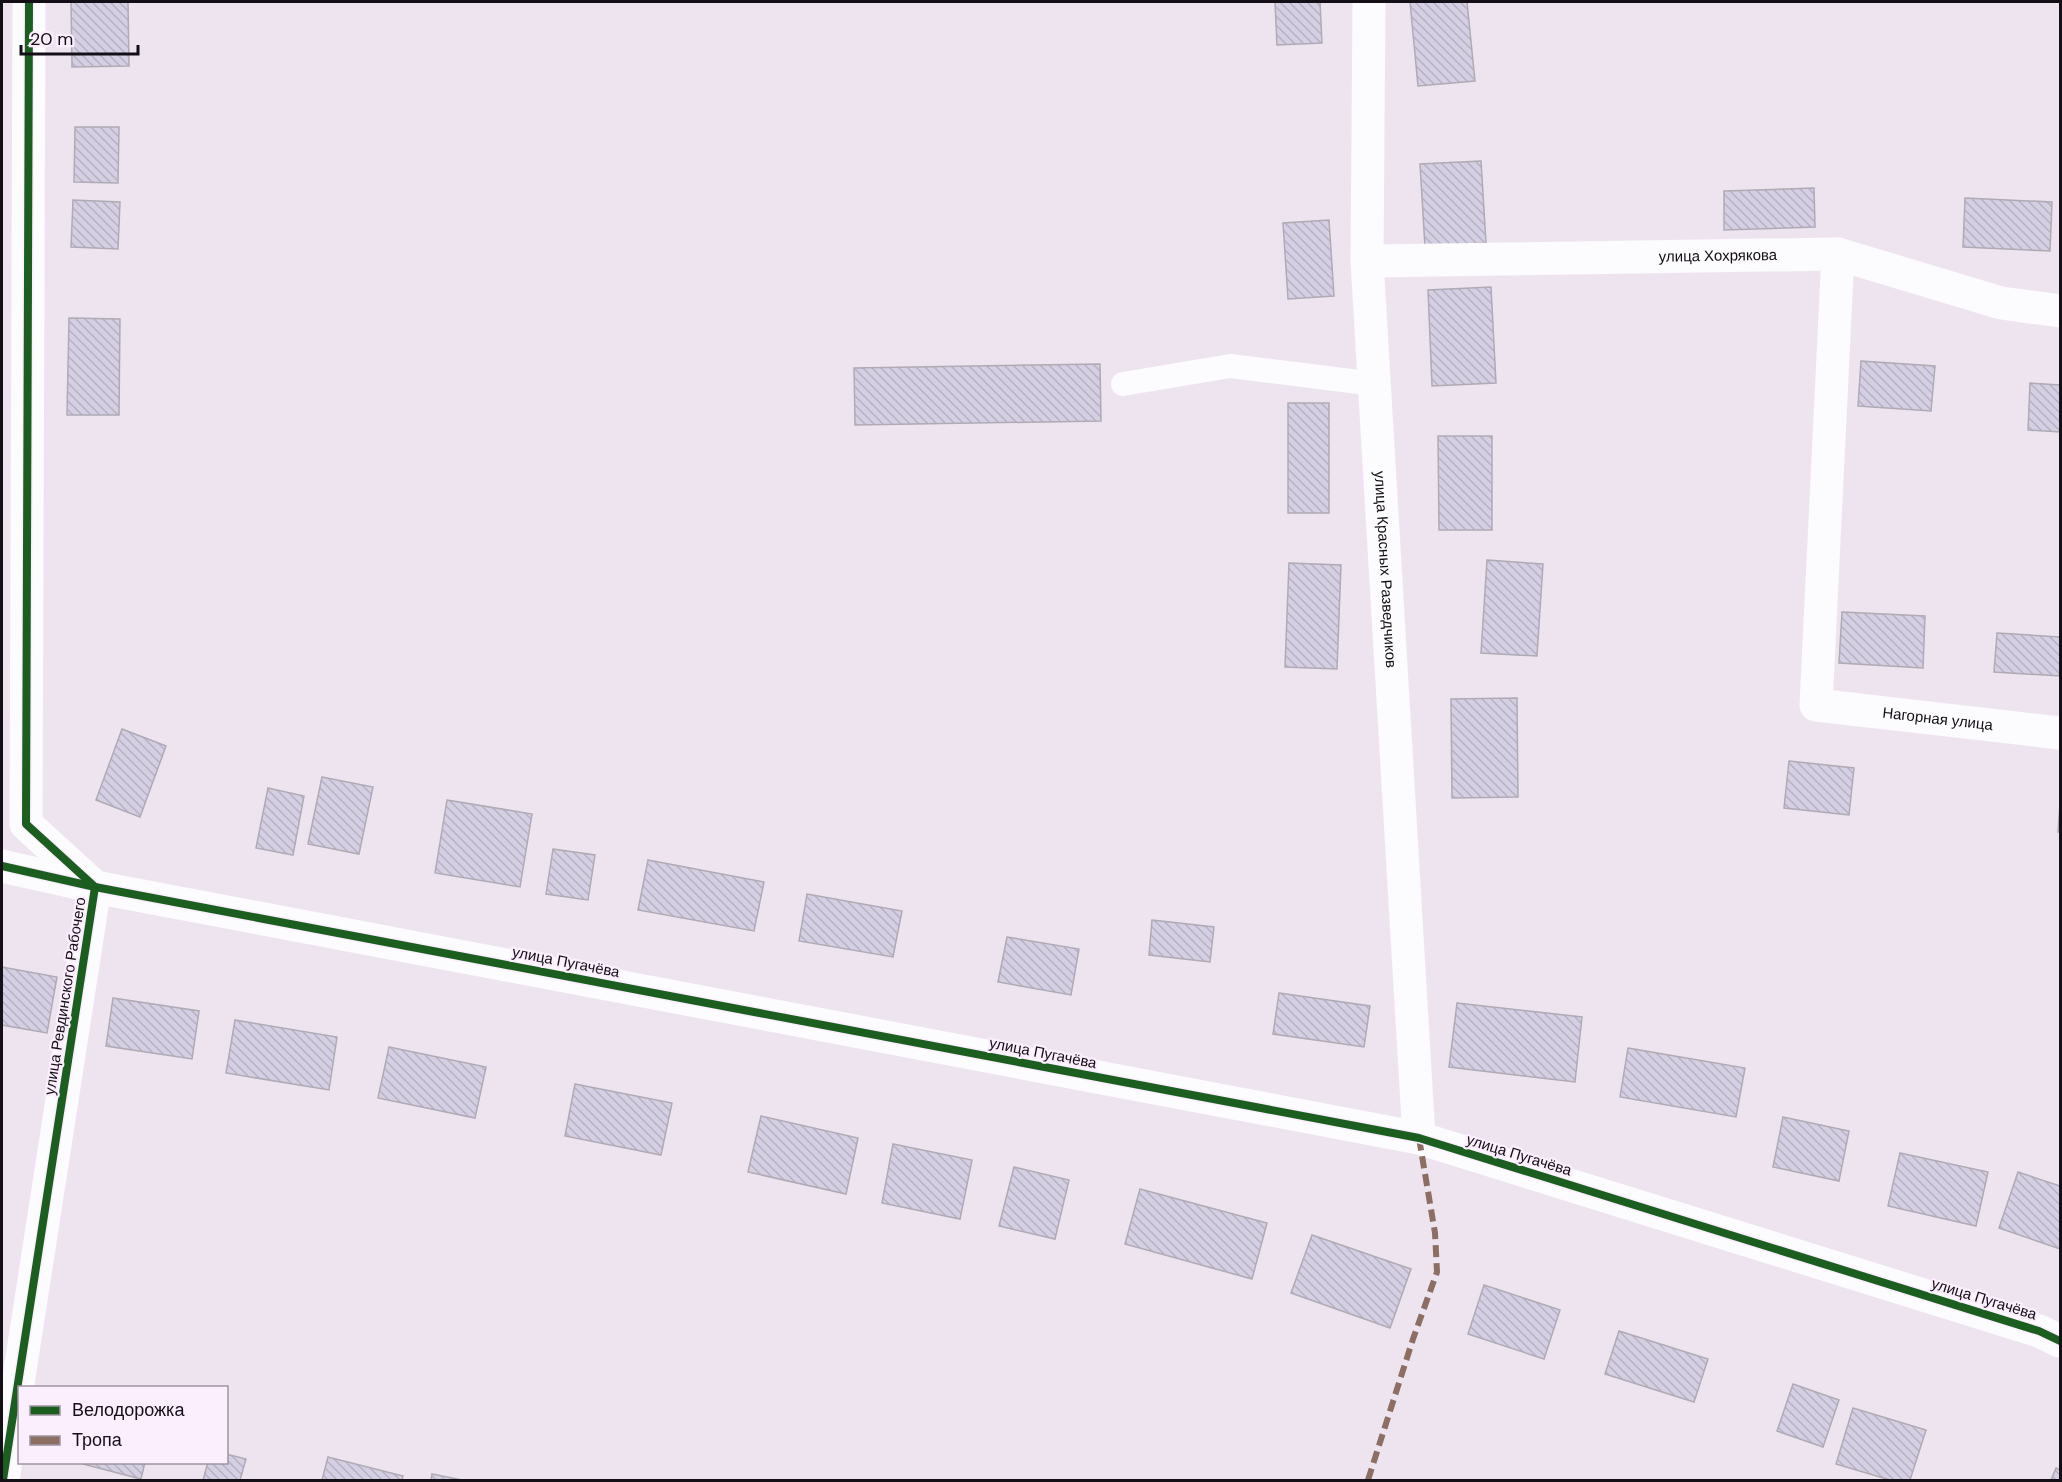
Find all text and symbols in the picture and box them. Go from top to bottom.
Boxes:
scale bar [21,18,138,56]
text: 20 m [30,27,73,51]
street label: улица Хохрякова [1659,245,1778,267]
street label: улица Красных Разведчиков [1369,470,1401,669]
street label: Нагорная улица [1881,703,1995,735]
street label: улица Ревдинского Рабочего [39,896,91,1096]
street label: улица Пугачёва [511,942,622,982]
street label: улица Пугачёва [988,1033,1099,1073]
street label: улица Пугачёва [1464,1130,1575,1181]
street label: улица Пугачёва [1929,1274,2040,1325]
legend [18,1386,228,1464]
text: Велодорожка [72,1398,185,1422]
text: Тропа [72,1428,123,1452]

